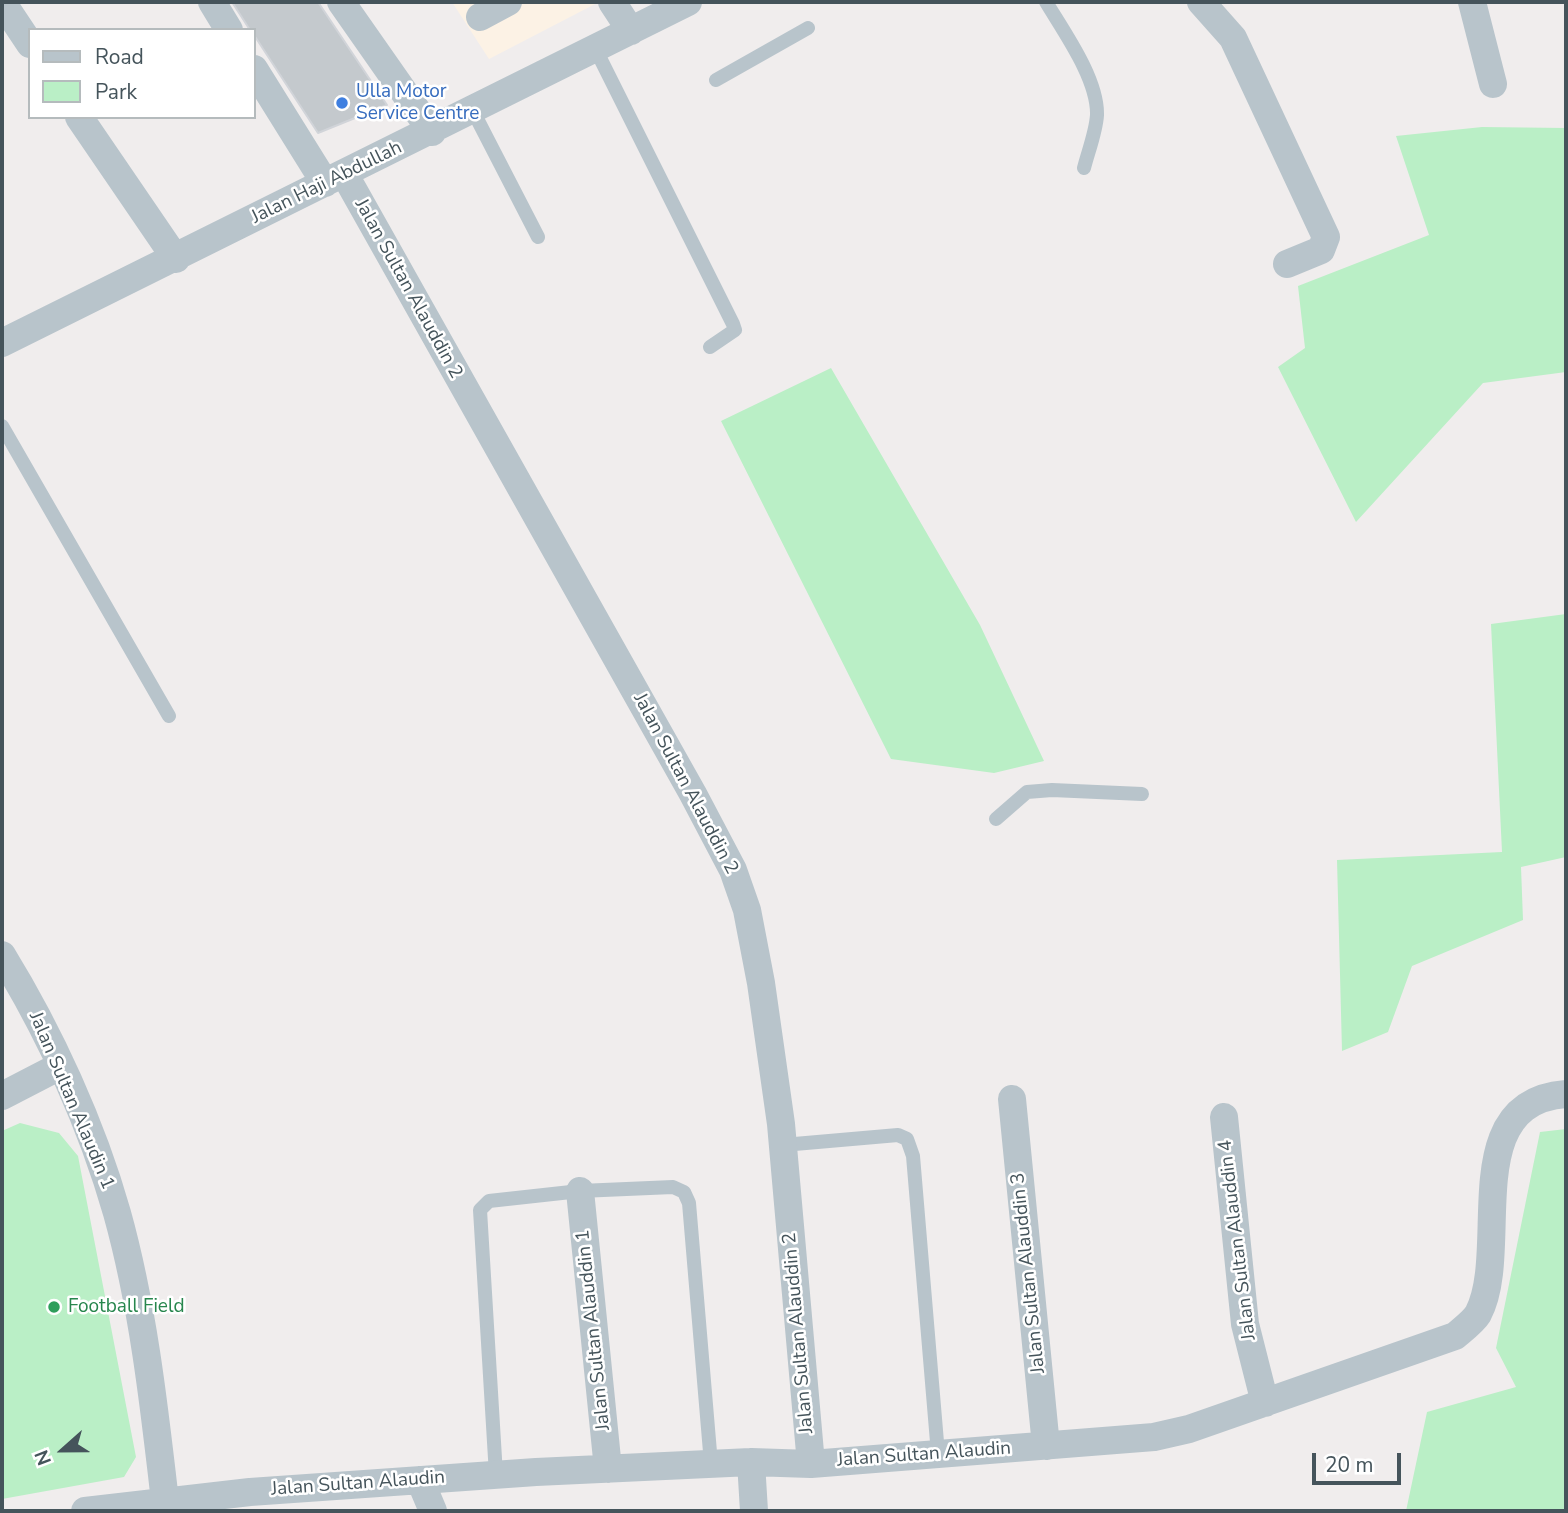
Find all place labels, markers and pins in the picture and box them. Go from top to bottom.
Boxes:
place label: Ulla Motor Service Centre [356,81,479,125]
marker: Ulla Motor Service Centre [334,95,350,111]
place label: Football Field [68,1296,185,1318]
marker: Football Field [46,1299,62,1315]

